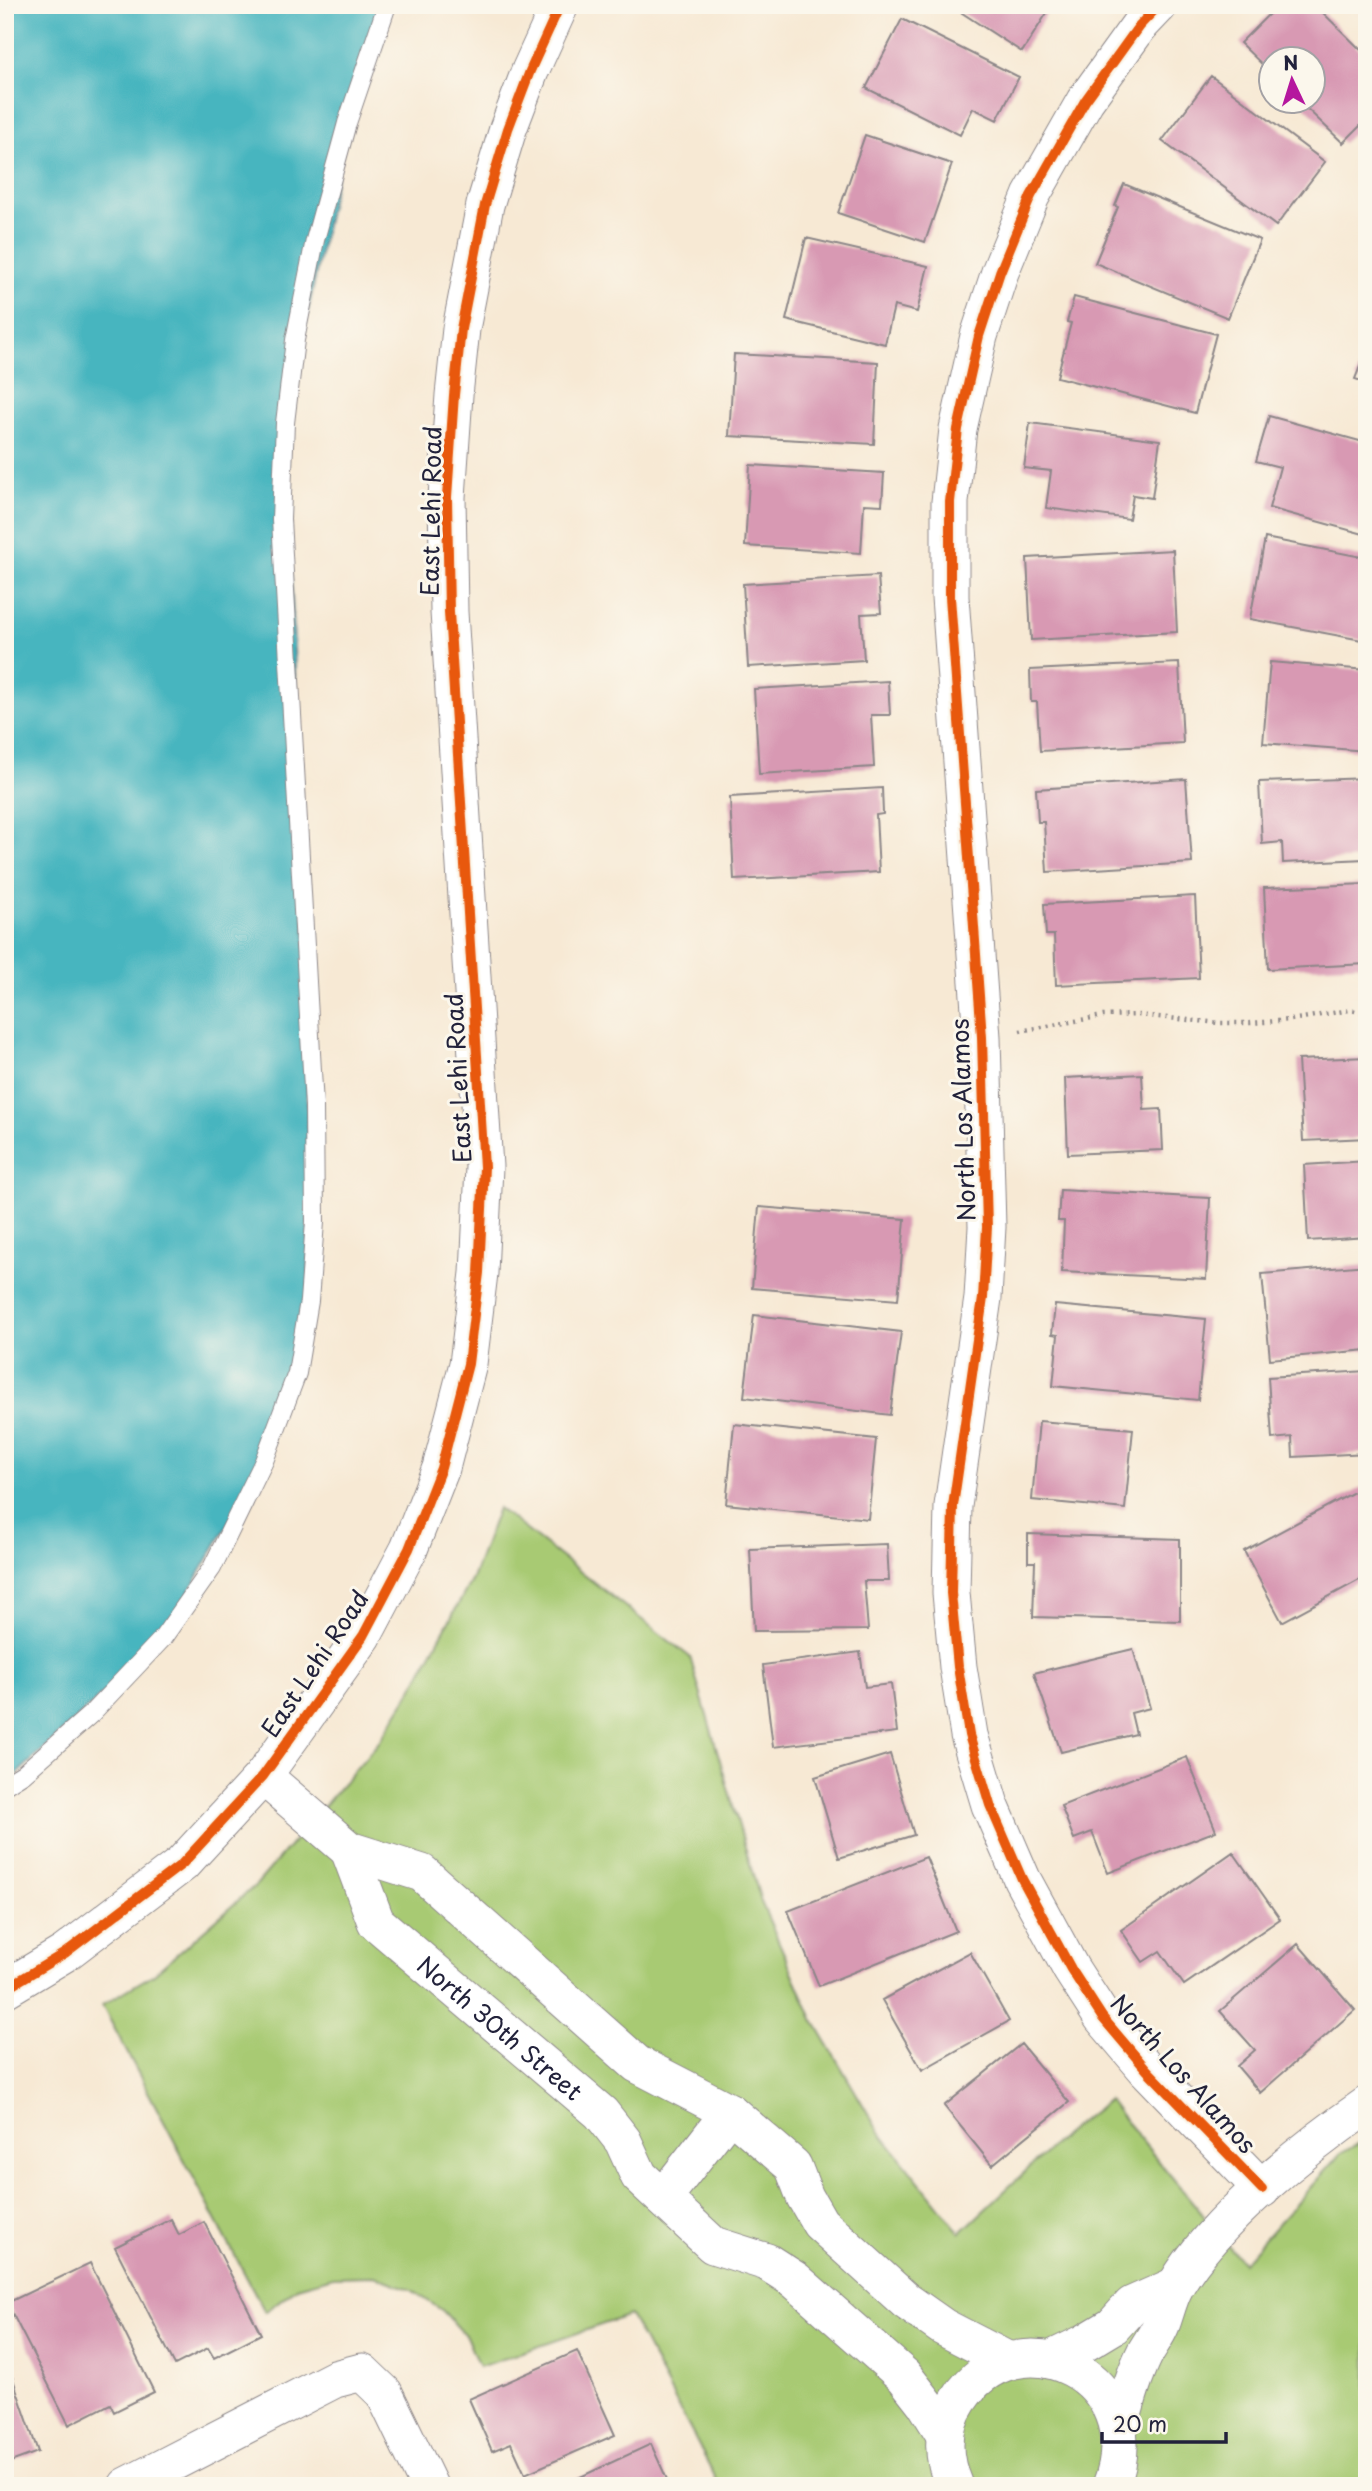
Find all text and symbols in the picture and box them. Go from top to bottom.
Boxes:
north arrow [1256,46,1326,116]
text: N [1282,48,1299,77]
street label: East Lehi Road [411,426,449,596]
street label: East Lehi Road [435,992,479,1164]
street label: North Los Alamos [940,1018,984,1222]
street label: East Lehi Road [251,1582,377,1744]
street label: North 30th Street [410,1947,591,2108]
street label: North Los Alamos [1103,1986,1265,2160]
scale bar [1102,2400,1227,2444]
text: 20 m [1113,2407,1167,2439]

